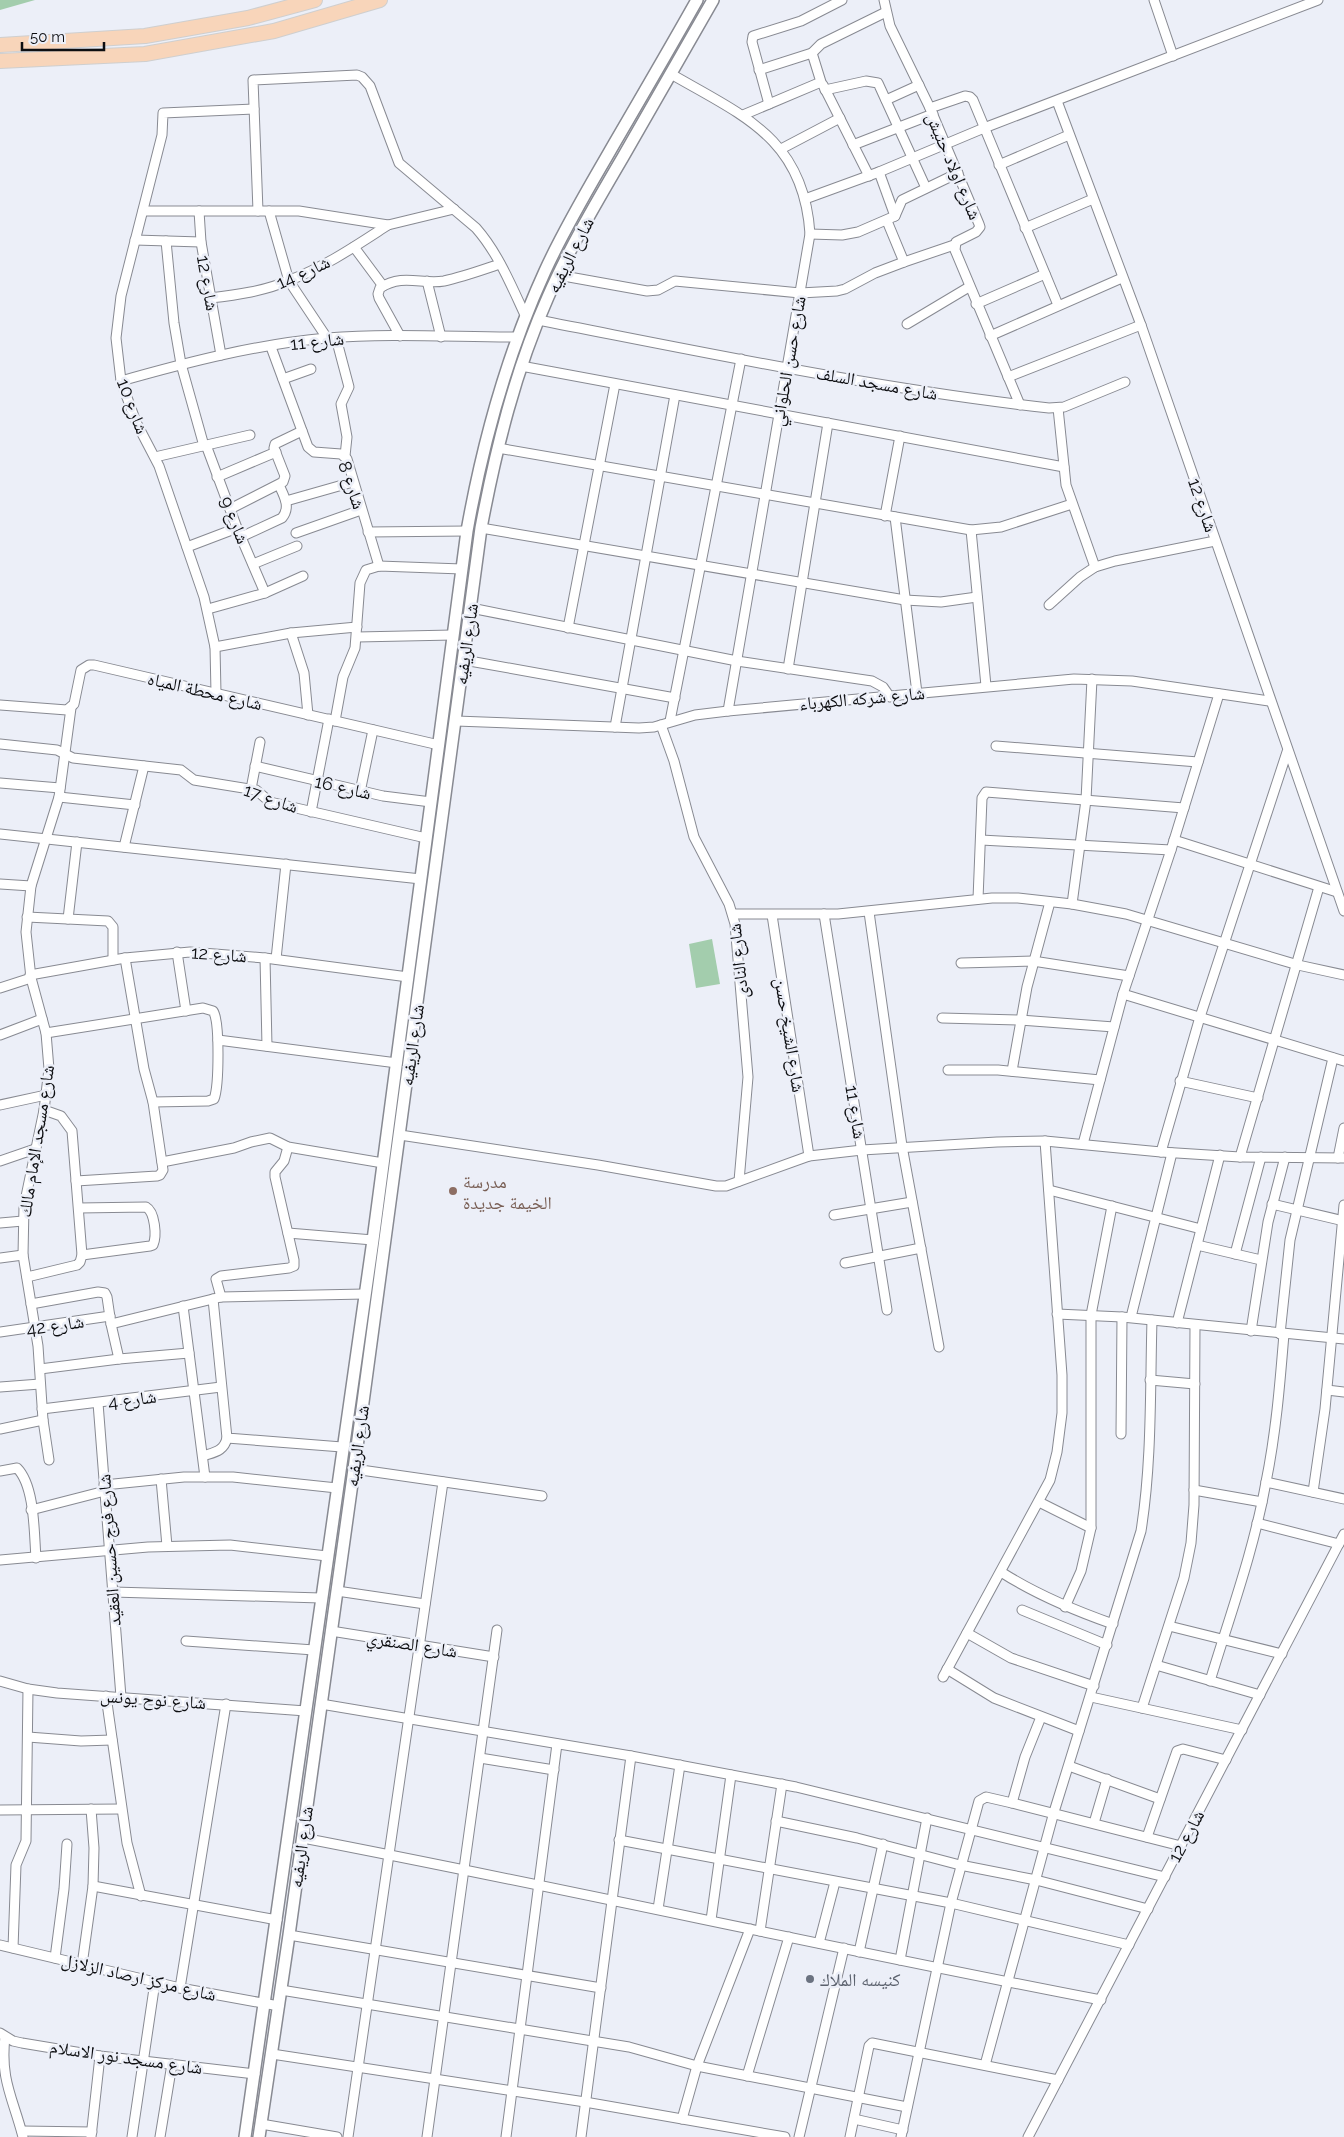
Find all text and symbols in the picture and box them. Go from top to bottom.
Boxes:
scale bar [22,20,105,52]
text: 50 m [30,28,65,46]
street label: شارع اولاد حنيش [921,109,986,223]
street label: شارع الريفيه [542,214,599,297]
street label: شارع 14 [273,251,333,294]
street label: شارع 12 [192,254,223,313]
street label: شارع حسن الحلواني [766,294,814,429]
street label: شارع 11 [289,328,345,355]
street label: شارع مسجد السلف [814,362,939,405]
street label: شارع 10 [112,375,153,437]
street label: شارع 8 [333,458,370,512]
street label: شارع 12 [1183,475,1222,535]
street label: شارع 9 [215,493,254,547]
street label: شارع الريفيه [450,602,483,686]
street label: شارع محطة المياه [145,668,264,715]
street label: شارع شركه الكهرباء [798,682,926,715]
street label: شارع 16 [312,770,373,805]
street label: شارع 17 [241,779,301,818]
street label: شارع النادى [724,922,753,1000]
street label: شارع 12 [190,942,248,967]
street label: شارع الشيخ حسن [769,976,809,1094]
street label: شارع الريفيه [396,1003,429,1087]
street label: شارع مسجد الإمام مالك [14,1063,60,1219]
street label: شارع 11 [840,1084,871,1141]
place label: مدرسة الخيمة جديدة [463,1171,552,1213]
marker: مدرسة الخيمة جديدة [447,1185,459,1197]
street label: شارع 42 [25,1311,85,1340]
street label: شارع 4 [107,1386,158,1413]
street label: شارع الريفيه [341,1404,374,1488]
street label: شارع فرج حسين العقيد [93,1473,127,1627]
street label: شارع الصنقري [364,1626,459,1666]
street label: شارع نوح يونس [99,1685,207,1715]
street label: شارع الريفيه [285,1805,318,1889]
street label: شارع 12 [1164,1806,1209,1866]
street label: شارع مركز ارصاد الزلازل [59,1949,218,2006]
place label: كنيسه الملاك [820,1969,901,1990]
marker: كنيسه الملاك [804,1973,816,1985]
street label: شارع مسجد نور الاسلام [48,2036,204,2080]

